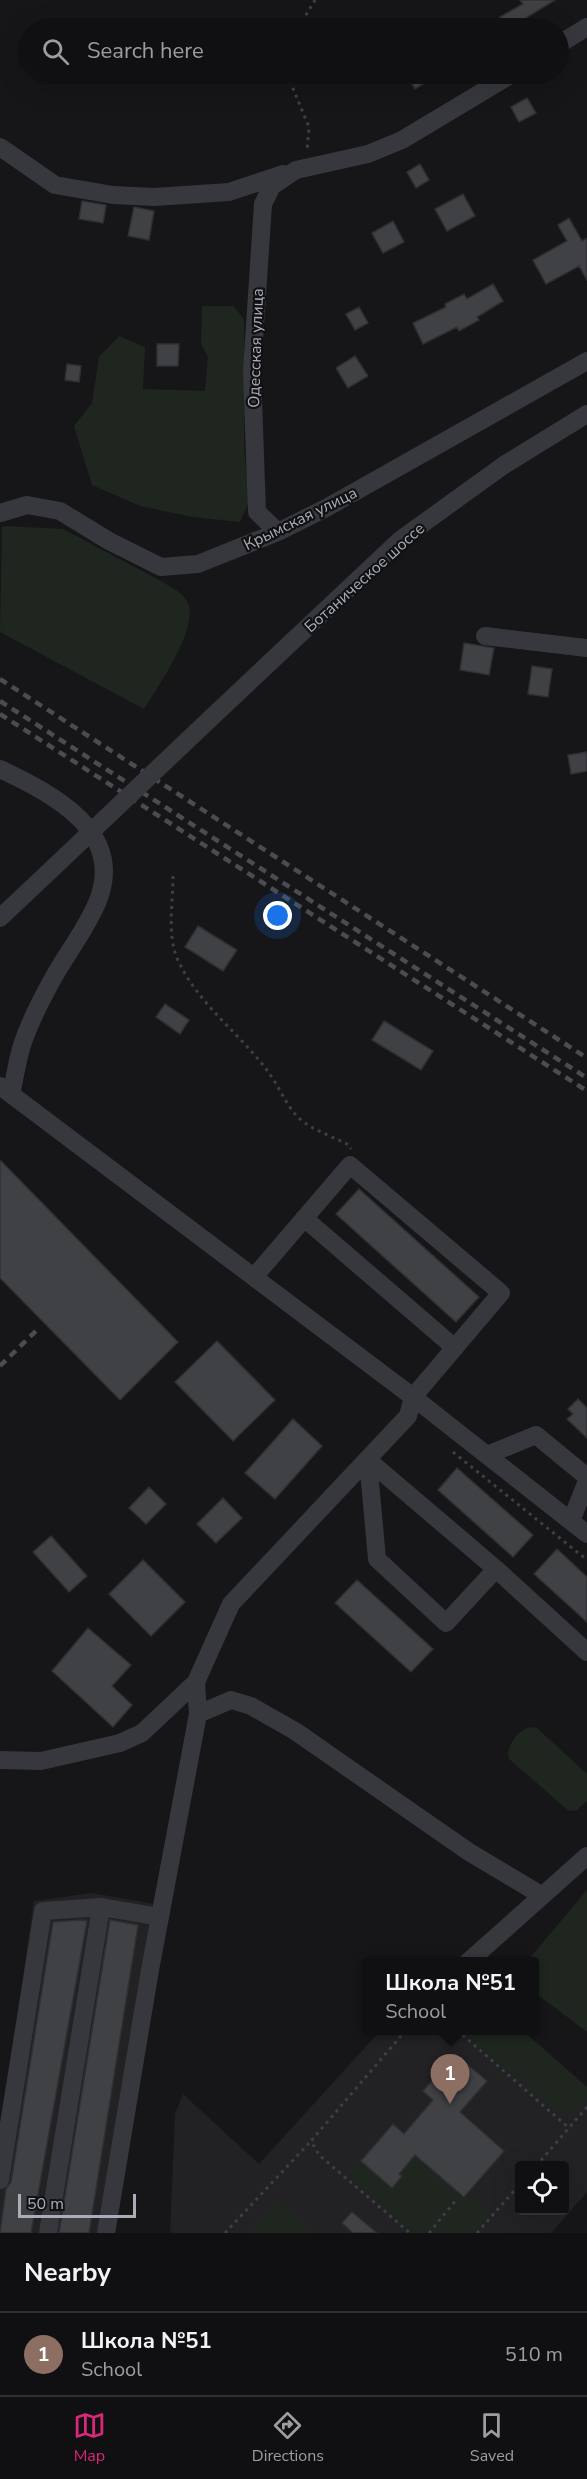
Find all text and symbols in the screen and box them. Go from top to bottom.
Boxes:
search box [18,18,569,84]
icon: search [39,35,72,68]
text: Search here [87,36,204,66]
street label: Одесская улица [243,288,269,408]
street label: Крымская улица [240,482,361,556]
street label: Ботаническое шоссе [300,518,430,638]
your location [263,901,292,930]
popup [362,1957,539,2035]
text: Школа №51 [385,1968,516,1998]
text: School [385,1998,446,2025]
pin: 1 [430,2054,470,2104]
map controls [515,2161,569,2215]
button: locate [515,2161,569,2215]
scale bar [18,2191,136,2218]
text: 50 m [27,2193,64,2215]
text: Nearby [24,2255,111,2290]
text: Школа №51 [81,2326,212,2356]
text: 1 [38,2341,50,2368]
text: 510 m [505,2341,563,2368]
text: School [81,2356,142,2383]
tab: Map [73,2409,106,2467]
tab: Directions [252,2409,324,2467]
tab: Saved [470,2409,514,2467]

